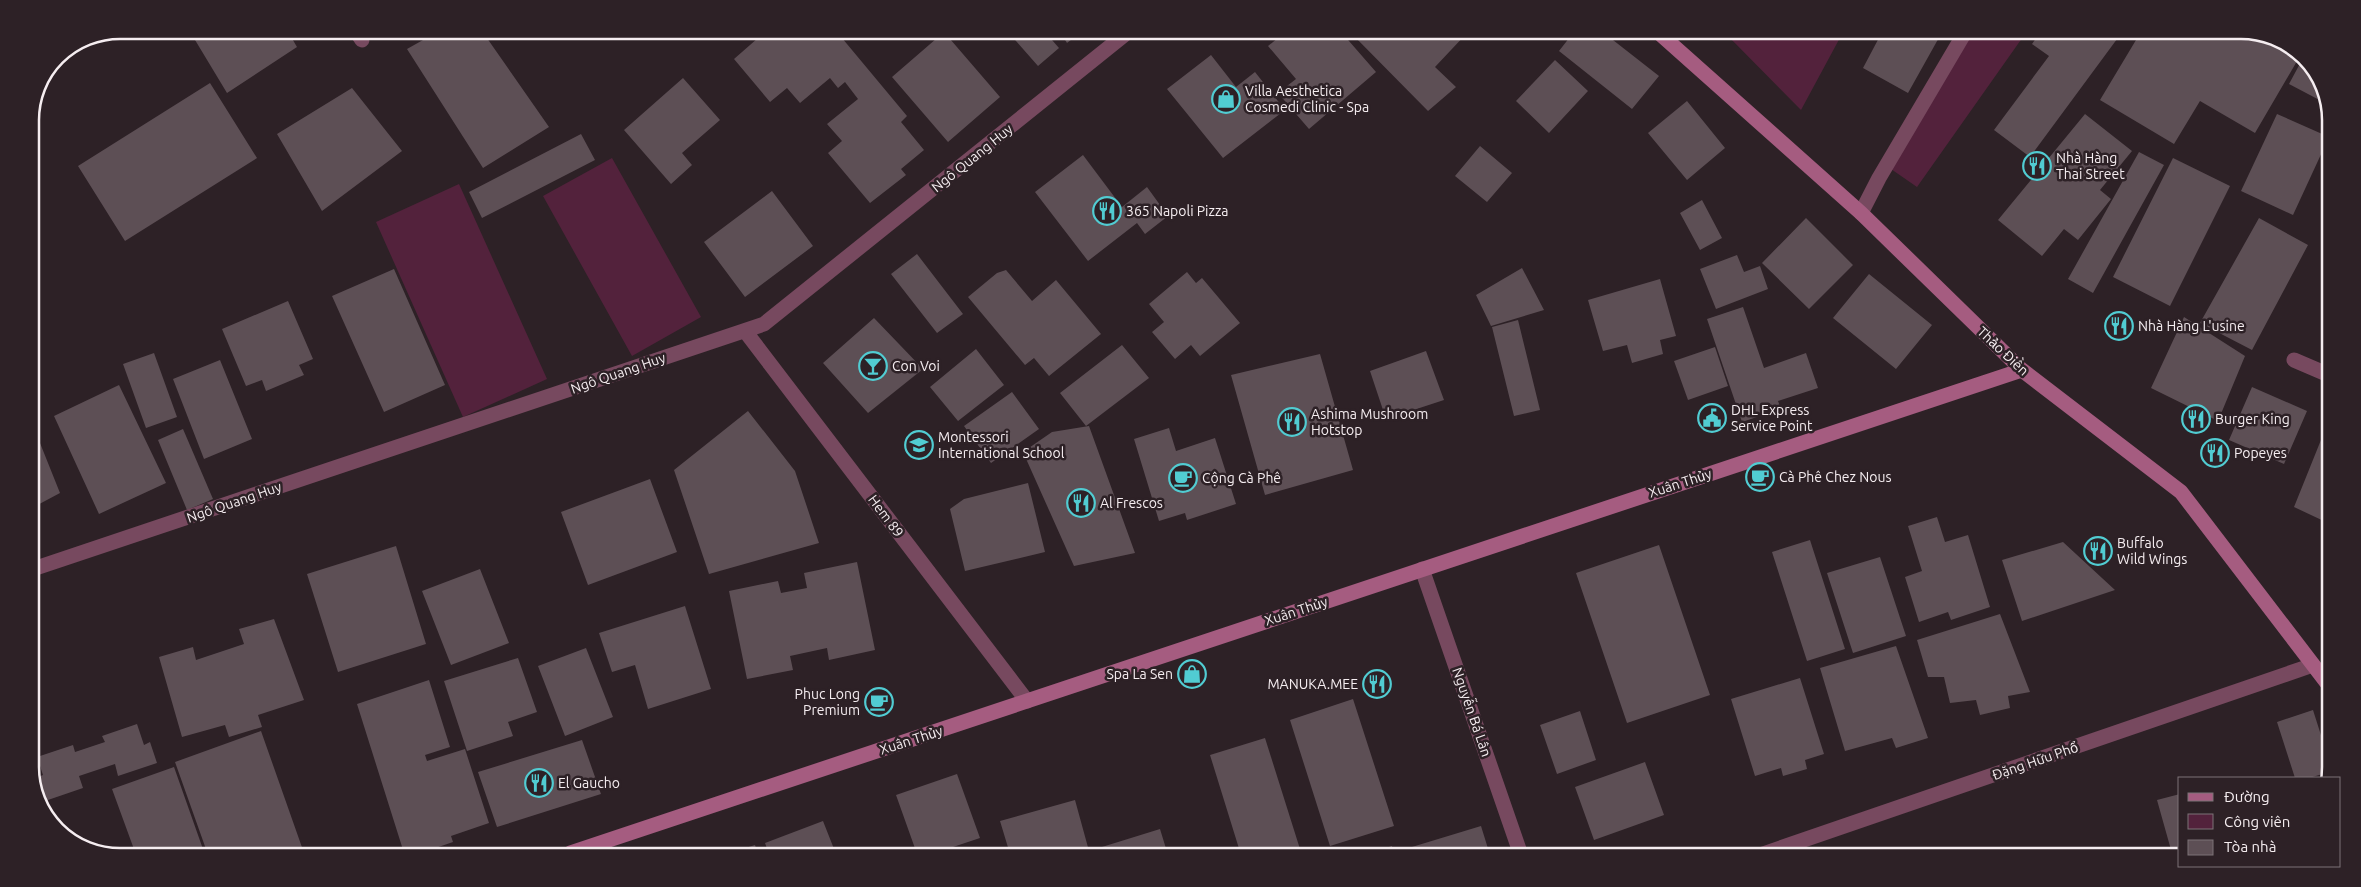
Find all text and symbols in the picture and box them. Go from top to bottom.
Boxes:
place label: Villa Aesthetica Cosmedi Clinic - Spa [1245,83,1369,115]
shop icon: Villa Aesthetica Cosmedi Clinic - Spa [1211,84,1241,114]
street label: Ngô Quang Huy [928,120,1016,195]
place label: Nhà Hàng Thai Street [2056,150,2125,182]
restaurant icon: Nhà Hàng Thai Street [2022,151,2052,181]
restaurant icon: 365 Napoli Pizza [1092,196,1122,226]
place label: 365 Napoli Pizza [1126,203,1229,219]
restaurant icon: Nhà Hàng L'usine [2104,311,2134,341]
place label: Nhà Hàng L'usine [2138,318,2245,334]
street label: Thảo Điền [1974,321,2034,379]
street label: Ngô Quang Huy [568,349,668,397]
bar icon: Con Voi [858,351,888,381]
place label: Con Voi [892,358,940,374]
place label: DHL Express Service Point [1731,402,1813,434]
public building icon: DHL Express Service Point [1697,403,1727,433]
restaurant icon: Burger King [2181,404,2211,434]
place label: Ashima Mushroom Hotstop [1311,406,1428,438]
restaurant icon: Ashima Mushroom Hotstop [1277,407,1307,437]
place label: Burger King [2215,411,2290,427]
place label: Montessori International School [938,429,1065,461]
school or university icon: Montessori International School [904,430,934,460]
restaurant icon: Popeyes [2200,438,2230,468]
place label: Popeyes [2234,445,2287,461]
cafe icon: Cà Phê Chez Nous [1745,462,1775,492]
cafe icon: Cộng Cà Phê [1168,463,1198,493]
street label: Xuân Thủy [1646,465,1714,501]
place label: Cà Phê Chez Nous [1779,469,1892,485]
place label: Cộng Cà Phê [1202,470,1281,486]
street label: Ngô Quang Huy [184,478,284,526]
restaurant icon: Al Frescos [1066,488,1096,518]
street label: Hem 89 [865,492,907,540]
place label: Al Frescos [1100,495,1163,511]
place label: Buffalo Wild Wings [2117,535,2187,567]
restaurant icon: Buffalo Wild Wings [2083,536,2113,566]
street label: Xuân Thủy [1262,593,1330,629]
shop icon: Spa La Sen [1177,659,1207,689]
street label: Nguyễn Bá Lân [1449,664,1497,759]
place label: Spa La Sen [1106,666,1173,682]
restaurant icon: MANUKA.MEE [1362,669,1392,699]
place label: MANUKA.MEE [1267,676,1358,692]
place label: Phuc Long Premium [795,686,860,718]
cafe icon: Phuc Long Premium [864,687,894,717]
street label: Xuân Thủy [877,722,945,758]
street label: Đặng Hữu Phổ [1990,739,2080,783]
restaurant icon: El Gaucho [524,768,554,798]
place label: El Gaucho [558,775,620,791]
legend [2178,777,2341,867]
text: Đường [2224,788,2270,805]
text: Công viên [2224,813,2290,830]
text: Tòa nhà [2224,838,2276,855]

